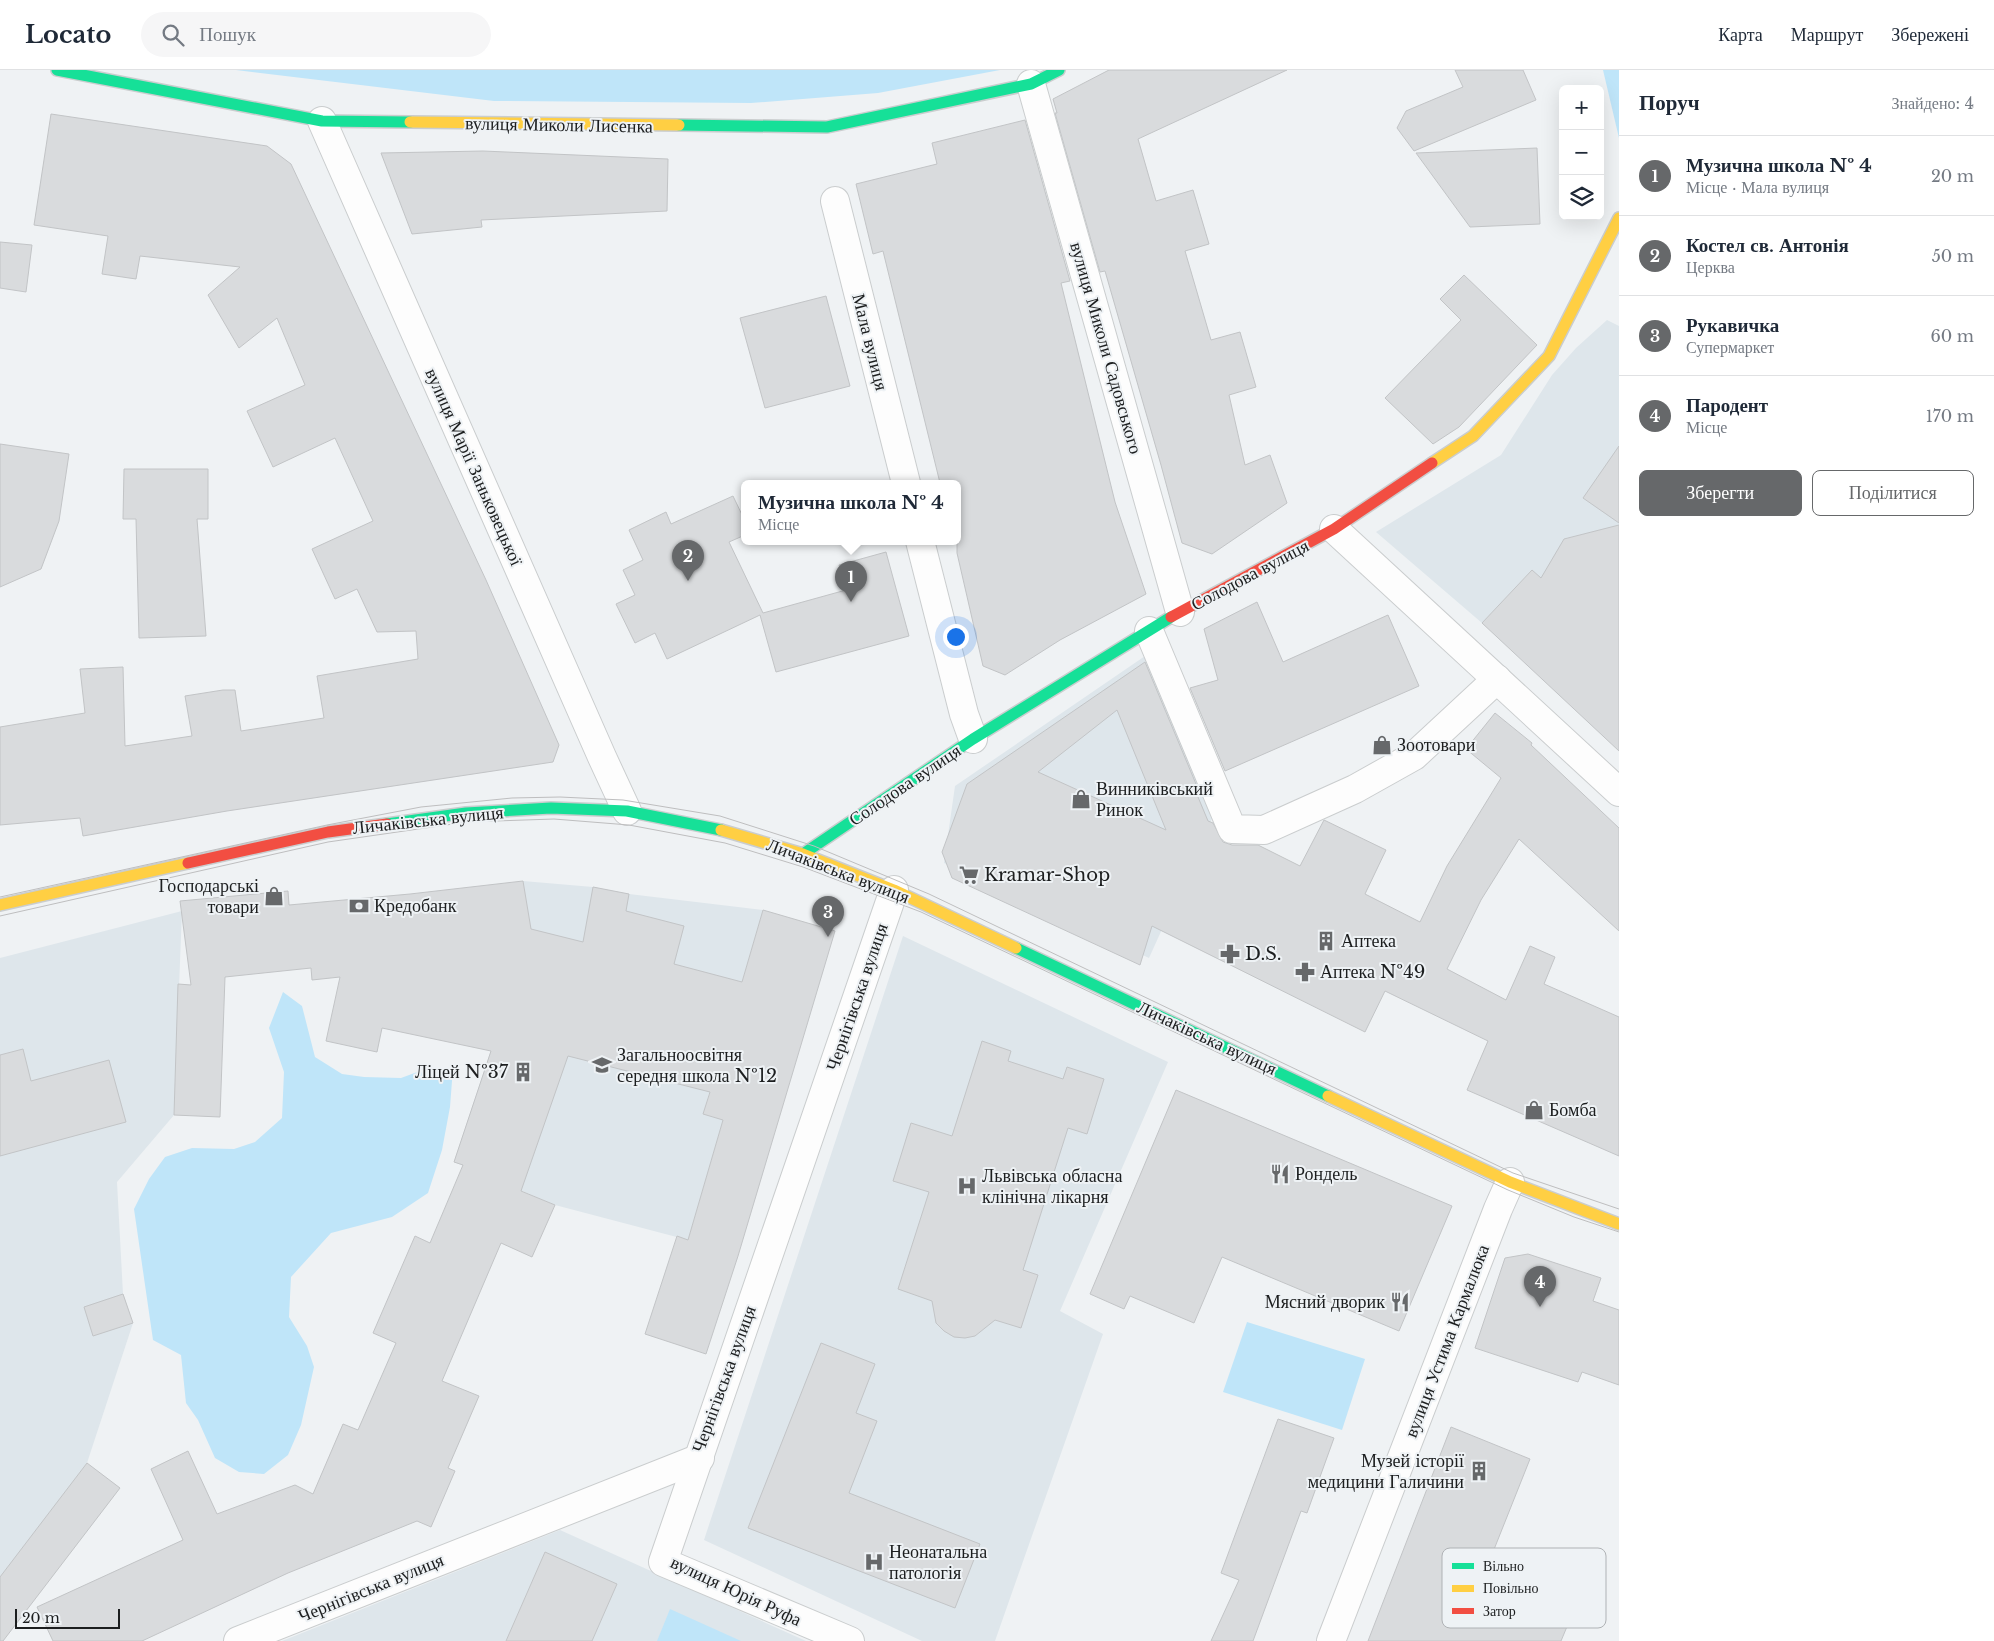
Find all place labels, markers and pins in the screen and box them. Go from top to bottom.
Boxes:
pin: 2 [672,540,704,581]
pin: 1 [835,561,867,602]
shop icon: Зоотовари [1371,734,1393,756]
place label: Зоотовари [1397,734,1476,756]
place label: Винниківський Ринок [1096,778,1213,821]
shop icon: Винниківський Ринок [1070,788,1092,810]
supermarket icon: Kramar-Shop [958,864,980,886]
place label: Kramar-Shop [984,864,1110,886]
place label: Господарські товари [159,875,259,918]
shop icon: Господарські товари [263,885,285,907]
bank icon: Кредобанк [348,895,370,917]
place label: Кредобанк [374,895,457,917]
pin: 3 [812,896,844,937]
building icon: Аптека [1315,930,1337,952]
place label: Аптека [1341,930,1396,952]
pharmacy icon: D.S. [1219,943,1241,965]
place label: D.S. [1245,943,1282,965]
pharmacy icon: Аптека №49 [1294,961,1316,983]
place label: Аптека №49 [1320,961,1425,983]
place label: Загальноосвітня середня школа №12 [617,1044,777,1087]
school or university icon: Загальноосвітня середня школа №12 [591,1054,613,1076]
place label: Ліцей №37 [415,1061,509,1083]
building icon: Ліцей №37 [512,1061,534,1083]
shop icon: Бомба [1523,1099,1545,1121]
place label: Бомба [1549,1099,1597,1121]
restaurant icon: Рондель [1269,1163,1291,1185]
place label: Рондель [1295,1163,1358,1185]
place label: Львівська обласна клінічна лікарня [982,1165,1122,1208]
hospital icon: Львівська обласна клінічна лікарня [956,1175,978,1197]
pin: 4 [1524,1266,1556,1307]
place label: Мясний дворик [1265,1291,1385,1313]
restaurant icon: Мясний дворик [1389,1291,1411,1313]
place label: Музей історії медицини Галичини [1308,1450,1464,1493]
building icon: Музей історії медицини Галичини [1468,1460,1490,1482]
place label: Неонатальна патологія [889,1541,987,1584]
hospital icon: Неонатальна патологія [863,1551,885,1573]

